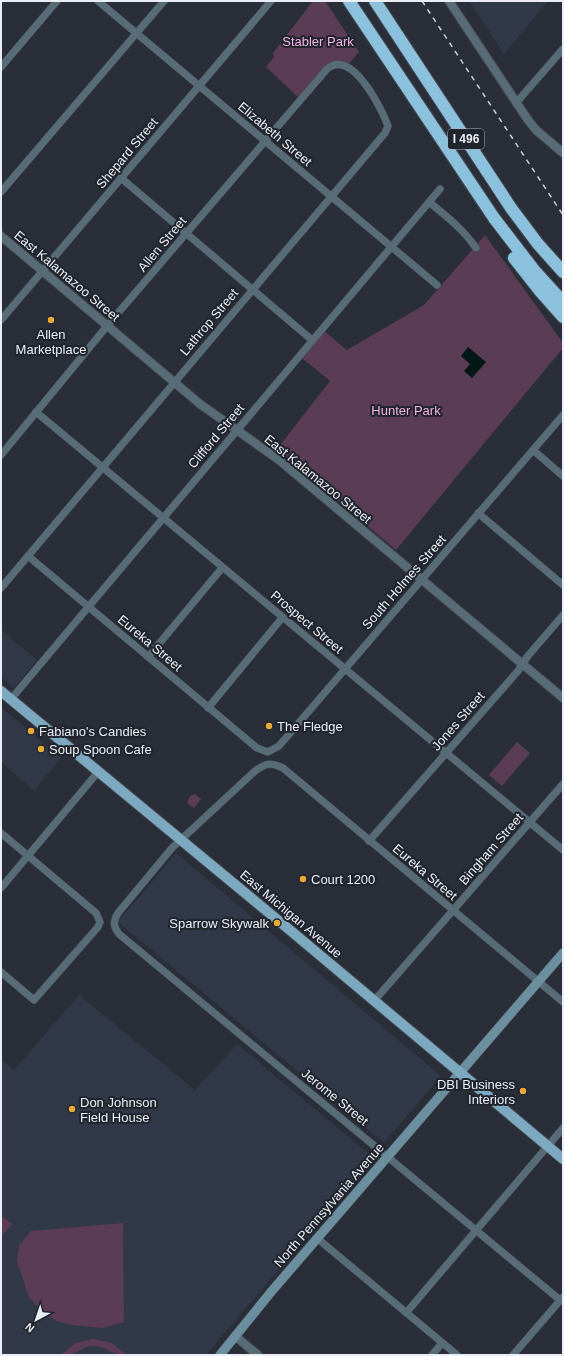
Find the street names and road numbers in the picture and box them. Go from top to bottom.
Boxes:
street label: Elizabeth Street [235,99,315,169]
street label: Shepard Street [93,114,161,191]
road number: I 496 [448,129,484,149]
street label: Allen Street [135,213,190,275]
street label: East Kalamazoo Street [11,228,123,325]
street label: Lathrop Street [177,285,241,358]
street label: Clifford Street [185,401,247,471]
street label: East Kalamazoo Street [262,431,375,527]
street label: South Holmes Street [359,532,449,632]
street label: Prospect Street [268,587,346,657]
street label: Eureka Street [115,612,186,675]
street label: Jones Street [428,688,488,753]
street label: Bingham Street [456,810,526,888]
street label: Eureka Street [390,841,461,904]
street label: East Michigan Avenue [237,867,345,961]
street label: Jerome Street [299,1065,372,1129]
street label: North Pennsylvania Avenue [271,1140,387,1270]

